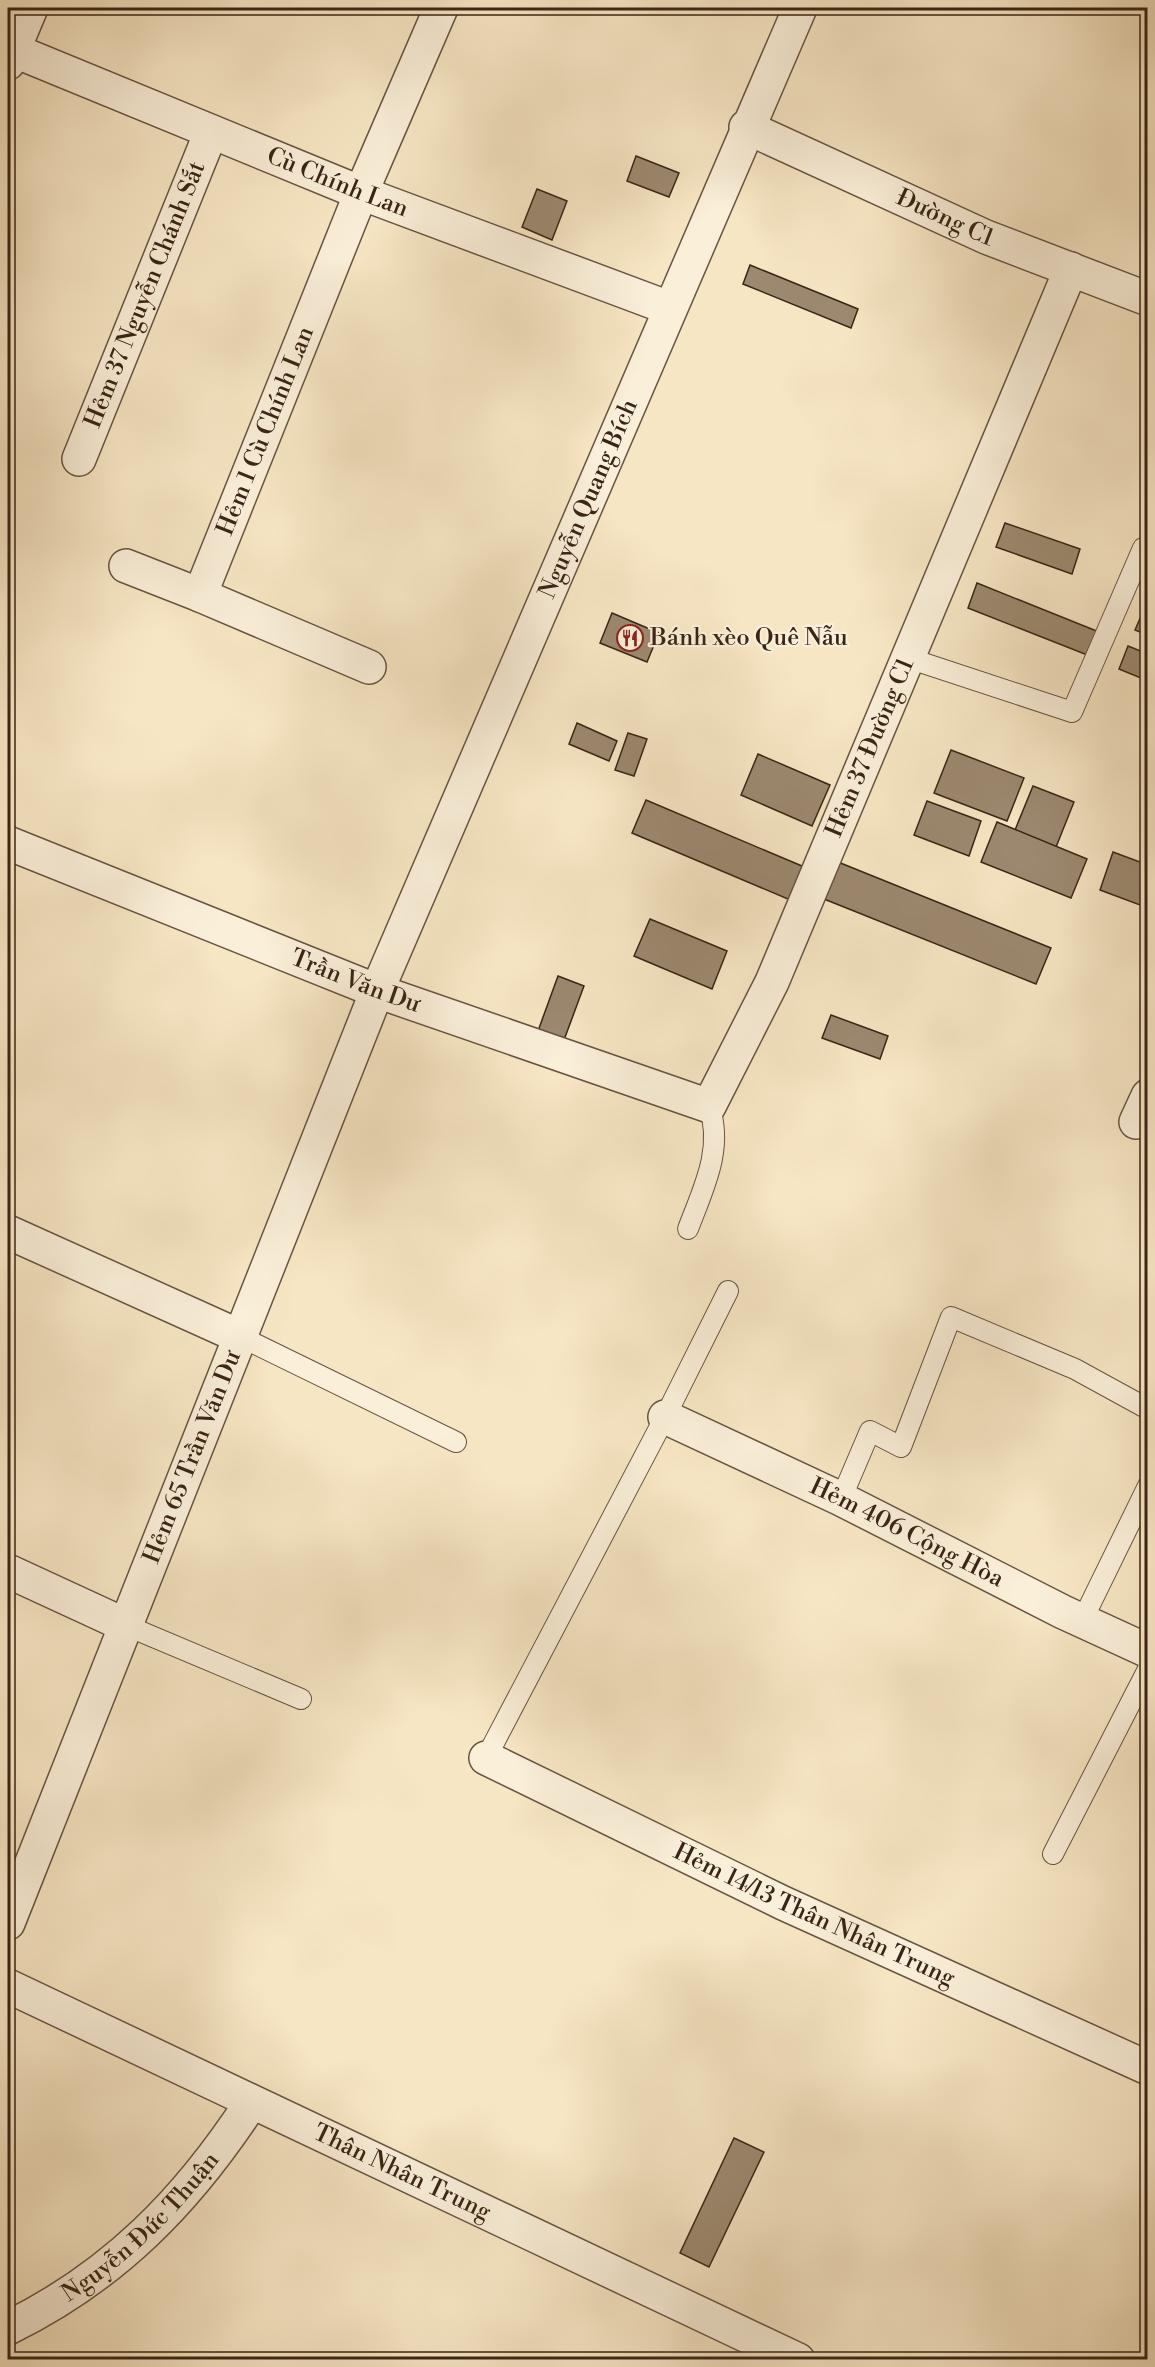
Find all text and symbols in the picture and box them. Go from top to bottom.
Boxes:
street label: Cù Chính Lan [262,141,412,224]
street label: Hẻm 37 Nguyễn Chánh Sắt [78,157,213,433]
street label: Đường C1 [891,183,999,254]
street label: Hẻm 1 Cù Chính Lan [210,322,321,540]
street label: Nguyễn Quang Bích [533,395,645,603]
restaurant icon: Bánh xèo Quê Nẫu [615,623,645,653]
place label: Bánh xèo Quê Nẫu [649,623,848,653]
street label: Hẻm 37 Đường C1 [819,653,921,842]
street label: Trần Văn Dư [286,943,424,1020]
street label: Hẻm 65 Trần Văn Dư [137,1346,248,1568]
street label: Hẻm 406 Cộng Hòa [805,1471,1010,1595]
street label: Hẻm 14/13 Thân Nhân Trung [668,1837,960,1994]
street label: Thân Nhân Trung [308,2118,496,2228]
street label: Nguyễn Đức Thuận [56,2146,226,2309]

